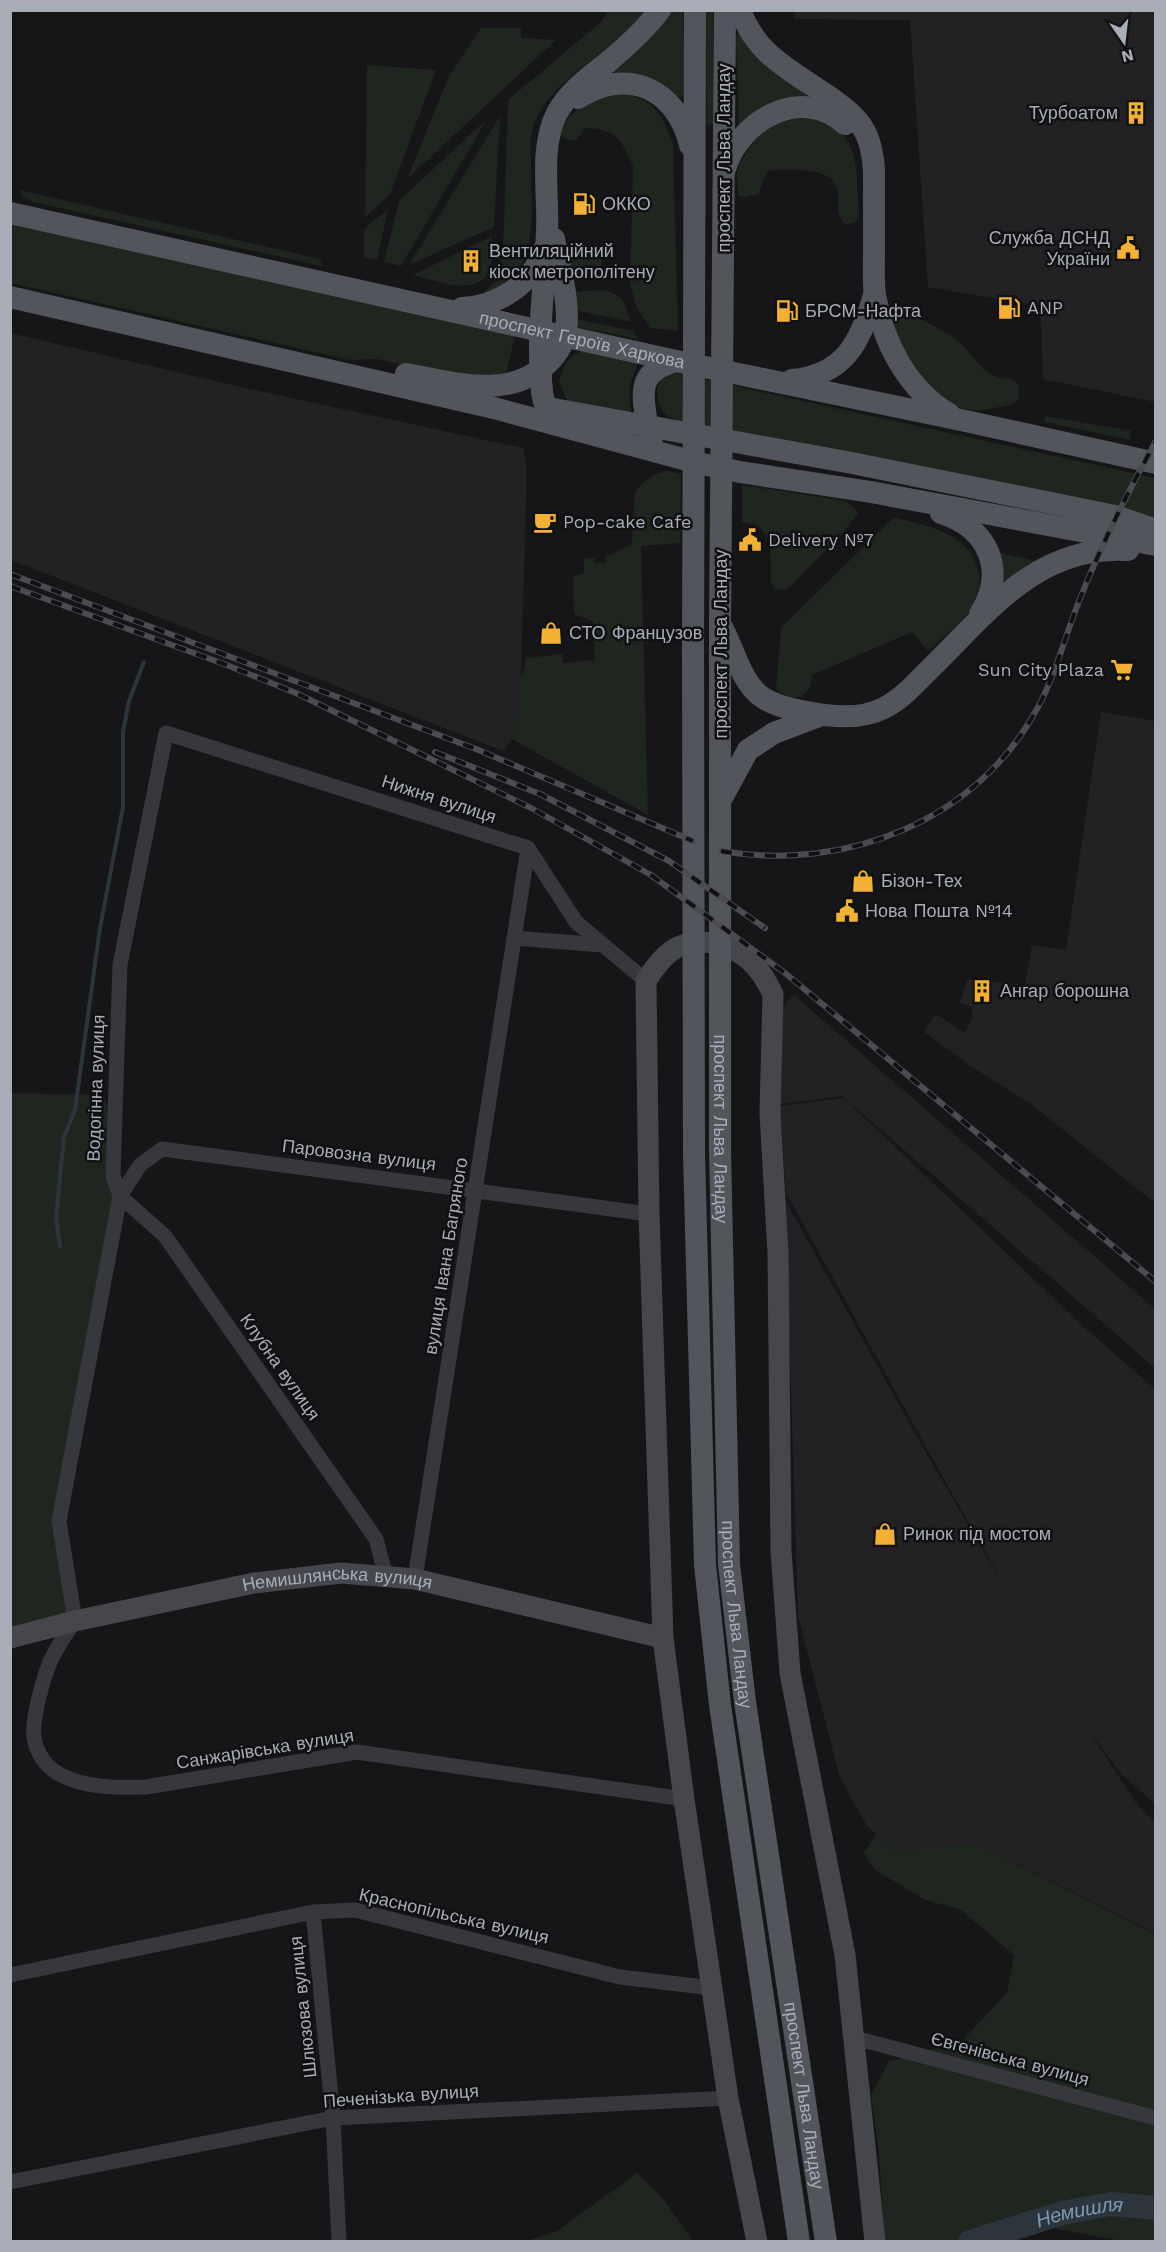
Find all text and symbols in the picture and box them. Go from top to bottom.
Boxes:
north arrow [1094,12,1154,72]
text: N [1119,45,1136,67]
street label: проспект Льва Ландау [713,64,734,252]
building icon: Турбоатом [1123,100,1149,126]
place label: Турбоатом [1029,102,1118,123]
fuel station icon: ОККО [571,191,597,217]
place label: ОККО [602,193,651,214]
place label: Служба ДСНД України [989,227,1110,269]
public building icon: Служба ДСНД України [1115,235,1141,261]
place label: Вентиляційний кіоск метрополітену [489,240,655,282]
building icon: Вентиляційний кіоск метрополітену [458,248,484,274]
fuel station icon: ANP [996,295,1022,321]
place label: ANP [1027,297,1063,318]
fuel station icon: БРСМ-Нафта [774,298,800,324]
place label: БРСМ-Нафта [805,300,922,321]
street label: проспект Героїв Харкова [477,307,688,373]
cafe icon: Pop-cake Cafe [532,509,558,535]
place label: Pop-cake Cafe [563,511,691,532]
public building icon: Delivery №7 [737,527,763,553]
place label: Delivery №7 [768,529,874,550]
street label: проспект Льва Ландау [710,550,731,738]
shop icon: СТО Французов [538,620,564,646]
place label: СТО Французов [569,622,702,643]
supermarket icon: Sun City Plaza [1109,657,1135,683]
place label: Sun City Plaza [978,659,1104,680]
street label: Нижня вулиця [379,770,499,827]
shop icon: Бізон-Тех [850,868,876,894]
place label: Бізон-Тех [881,870,963,891]
public building icon: Нова Пошта №14 [834,898,860,924]
place label: Нова Пошта №14 [865,900,1013,921]
building icon: Ангар борошна [969,978,995,1004]
place label: Ангар борошна [1000,980,1130,1001]
street label: Водогінна вулиця [82,1014,109,1162]
street label: проспект Льва Ландау [710,1035,733,1224]
street label: Паровозна вулиця [281,1135,437,1174]
street label: вулиця Івана Багряного [420,1156,471,1356]
street label: Клубна вулиця [236,1310,325,1424]
street label: проспект Льва Ландау [718,1520,757,1710]
shop icon: Ринок під мостом [872,1521,898,1547]
place label: Ринок під мостом [903,1523,1051,1544]
street label: Немишлянська вулиця [240,1562,435,1595]
street label: Санжарівська вулиця [175,1724,355,1773]
street label: Краснопільська вулиця [357,1883,551,1948]
street label: Шлюзова вулиця [285,1935,320,2079]
street label: проспект Льва Ландау [780,2001,829,2190]
street label: Євгенівська вулиця [929,2027,1092,2090]
street label: Печенізька вулиця [322,2080,480,2111]
water label: Немишля [1033,2192,1124,2233]

